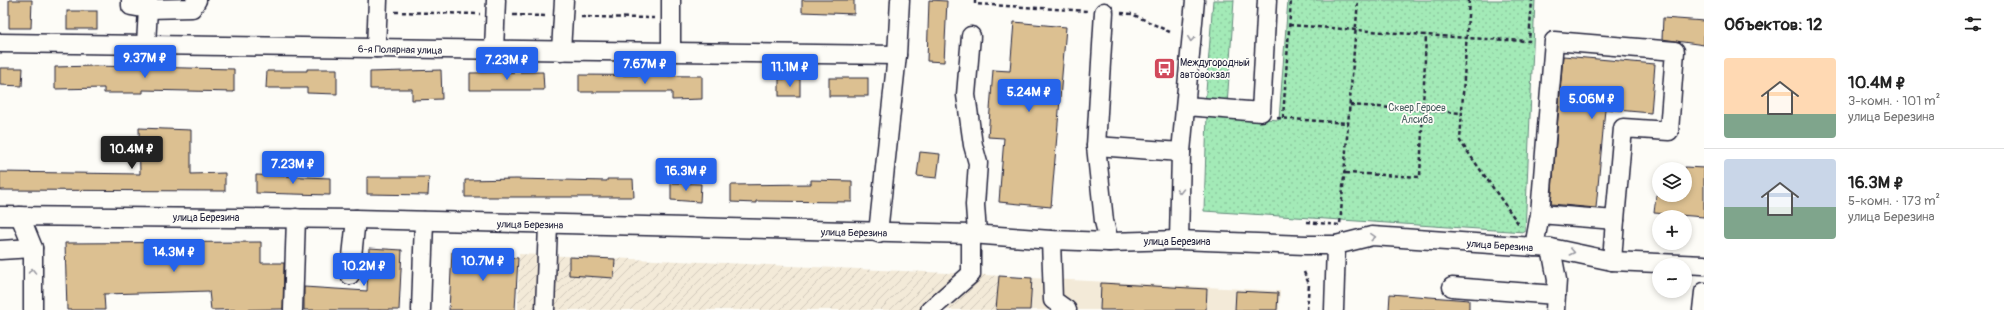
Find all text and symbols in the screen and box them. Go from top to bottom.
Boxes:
icon: filters [1962,13,1984,35]
text: Объектов: 12 [1724,14,1823,35]
one-way arrow [1187,36,1196,42]
street label: 6-я Полярная улица [358,43,443,57]
pin: 9.37M ₽ [108,45,182,79]
pin: 7.23M ₽ [470,47,544,81]
text: 9.37M ₽ [123,50,167,66]
pin: 7.67M ₽ [608,51,682,85]
text: 7.23M ₽ [485,52,529,68]
pin: 11.1M ₽ [753,54,827,88]
bus stop icon: Междугородный автовокзал [1151,55,1177,81]
text: 7.67M ₽ [623,56,667,72]
place label: Междугородный автовокзал [1180,57,1250,81]
text: 11.1M ₽ [771,59,809,75]
text: 10.4M ₽ [1848,72,1906,93]
icon: home [1756,74,1804,122]
pin: 5.24M ₽ [992,79,1066,113]
text: 5.24M ₽ [1007,84,1051,100]
pin: 5.06M ₽ [1555,86,1629,120]
text: 5.06M ₽ [1569,91,1615,107]
text: 3-комн. · 101 m² [1848,93,1940,109]
park label: Сквер Героев Алсиба [1388,102,1446,126]
text: улица Березина [1848,109,1935,125]
pin: 10.4M ₽ [95,136,169,170]
text: 10.4M ₽ [110,141,154,157]
pin: 7.23M ₽ [256,151,330,185]
text: 7.23M ₽ [271,156,315,172]
pin: 16.3M ₽ [649,158,723,192]
map controls [1652,162,1692,298]
button: layers [1652,162,1692,202]
text: 16.3M ₽ [665,163,707,179]
text: 16.3M ₽ [1848,172,1904,193]
icon: home [1756,175,1804,223]
one-way arrow [1176,188,1185,194]
text: 5-комн. · 173 m² [1848,193,1940,209]
text: улица Березина [1848,209,1935,225]
button: + [1652,210,1692,250]
street label: улица Березина [172,212,240,224]
street label: улица Березина [496,218,564,232]
street label: улица Березина [820,226,888,240]
one-way arrow [1370,232,1377,241]
street label: улица Березина [1143,236,1211,248]
street label: улица Березина [1465,238,1534,254]
pin: 14.3M ₽ [137,239,211,273]
text: 14.3M ₽ [153,244,195,260]
pin: 10.7M ₽ [446,248,520,282]
one-way arrow [1569,248,1576,256]
pin: 10.2M ₽ [327,253,401,287]
text: 10.7M ₽ [461,253,505,269]
text: 10.2M ₽ [342,258,386,274]
button: − [1652,258,1692,298]
one-way arrow [28,268,36,274]

